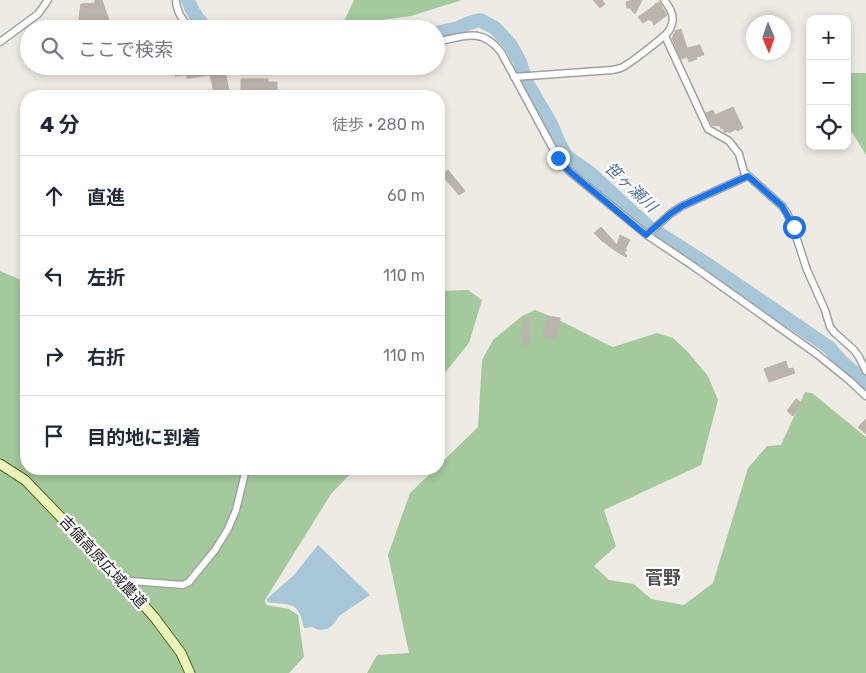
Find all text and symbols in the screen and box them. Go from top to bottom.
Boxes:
north arrow [746,15,791,60]
map controls [806,15,851,150]
button: + [806,15,851,60]
search box [20,20,445,75]
icon: search [38,34,66,62]
text: ここで検索 [78,38,173,61]
button: − [806,60,851,105]
button: locate [806,105,851,150]
text: 4 分 [40,112,80,137]
text: 徒歩 · 280 m [332,115,425,134]
route end [547,147,570,170]
water label: 笹ヶ瀬川 [601,158,662,217]
icon: ahead [40,182,68,210]
text: 直進 [87,186,125,209]
text: 60 m [387,186,425,205]
route start [783,216,806,239]
icon: left [40,262,68,290]
text: 左折 [87,266,125,289]
text: 110 m [383,266,425,285]
icon: right [40,342,68,370]
text: 右折 [87,346,125,369]
text: 110 m [383,346,425,365]
icon: arrive [40,422,68,450]
text: 目的地に到着 [87,426,201,449]
street label: 吉備高原広域農道 [55,512,151,612]
district label: 菅野 [645,567,681,589]

